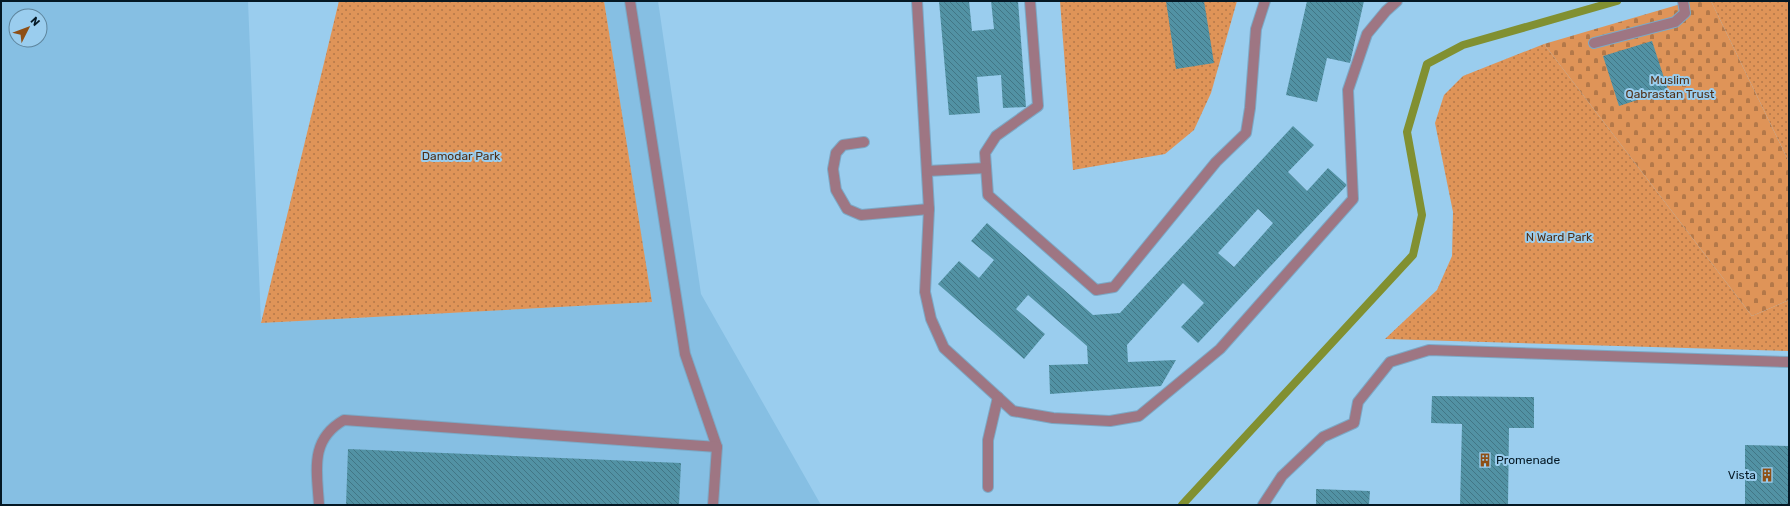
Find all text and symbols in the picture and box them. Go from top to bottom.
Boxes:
north arrow [8,8,48,48]
text: N [28,14,43,29]
park label: Muslim Qabrastan Trust [1626,73,1715,101]
park label: Damodar Park [422,149,501,163]
park label: N Ward Park [1526,230,1593,244]
building icon: Promenade [1477,452,1493,468]
place label: Promenade [1496,453,1560,467]
building icon: Vista [1759,467,1775,483]
place label: Vista [1728,468,1756,482]

